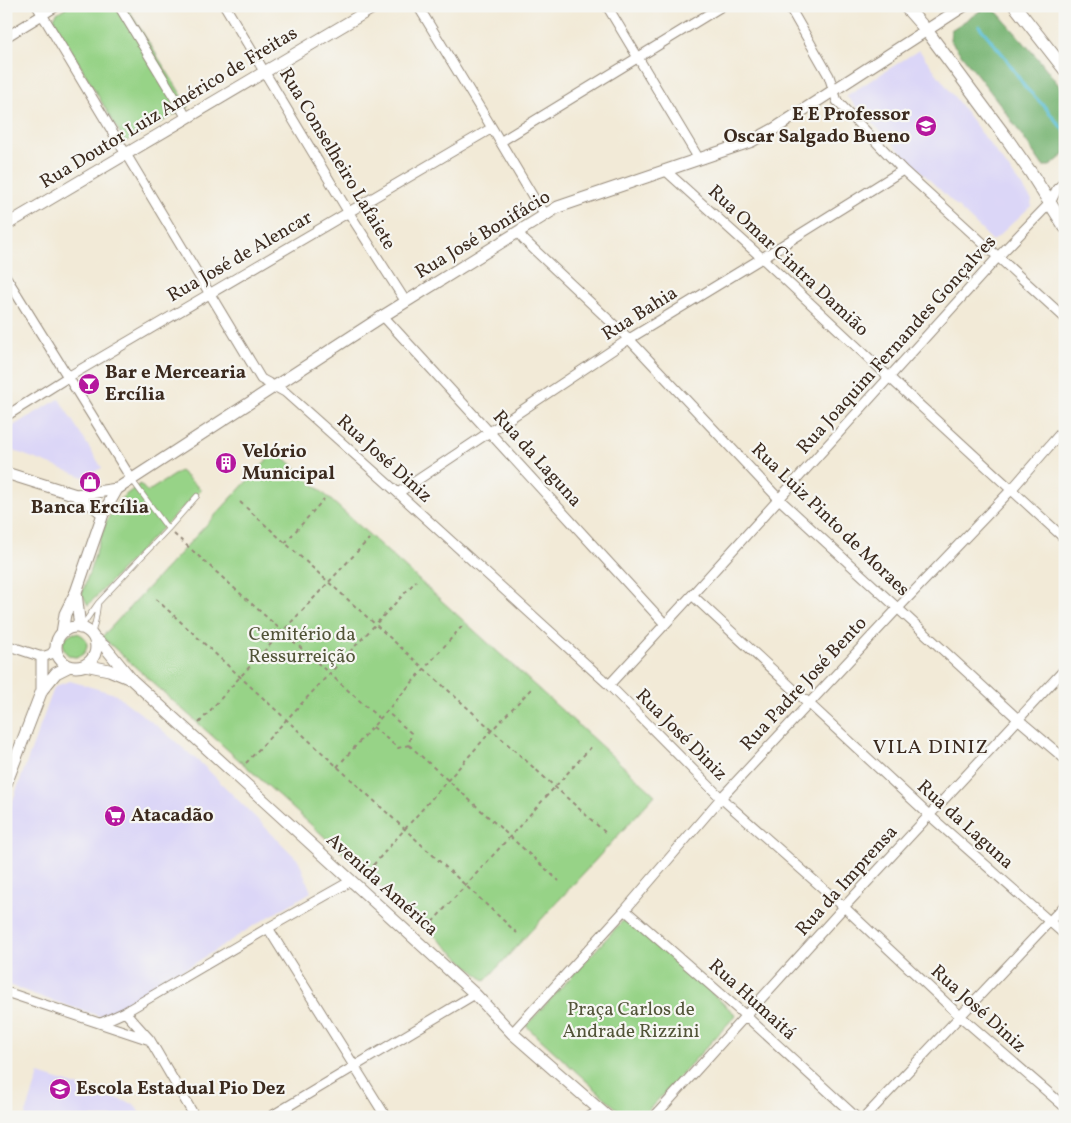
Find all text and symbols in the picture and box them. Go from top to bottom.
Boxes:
street label: Rua Doutor Luiz Américo de Freitas [35,21,303,195]
street label: Rua Conselheiro Lafaiete [272,63,402,255]
place label: E E Professor Oscar Salgado Bueno [723,102,910,150]
school or university icon: E E Professor Oscar Salgado Bueno [914,114,938,138]
street label: Rua Omar Cintra Damião [702,179,874,343]
street label: Rua José Bonifácio [410,184,556,286]
street label: Rua José de Alencar [163,205,317,309]
street label: Rua Joaquim Fernandes Gonçalves [791,230,1003,460]
street label: Rua Bahia [597,281,683,347]
place label: Bar e Mercearia Ercília [105,360,246,408]
bar icon: Bar e Mercearia Ercília [77,372,101,396]
street label: Rua da Laguna [486,405,588,513]
street label: Rua José Diniz [331,409,437,509]
street label: Rua Luiz Pinto de Moraes [745,437,915,603]
place label: Velório Municipal [242,439,335,487]
building icon: Velório Municipal [214,451,238,475]
shop icon: Banca Ercília [78,470,102,494]
place label: Banca Ercília [31,495,149,521]
street label: Rua Padre José Bento [735,611,873,757]
park label: Cemitério da Ressurreição [248,622,356,670]
street label: Rua José Diniz [629,683,733,787]
district label: VILA DINIZ [873,734,989,762]
street label: Rua da Laguna [911,774,1019,876]
place label: Atacadão [131,803,214,829]
supermarket icon: Atacadão [103,804,127,828]
street label: Rua da Imprensa [790,820,904,942]
street label: Avenida América [320,828,444,942]
street label: Rua Humaitá [702,953,802,1047]
street label: Rua José Diniz [925,959,1031,1059]
park label: Praça Carlos de Andrade Rizzini [563,997,700,1045]
place label: Escola Estadual Pio Dez [76,1076,286,1102]
school or university icon: Escola Estadual Pio Dez [48,1077,72,1101]

